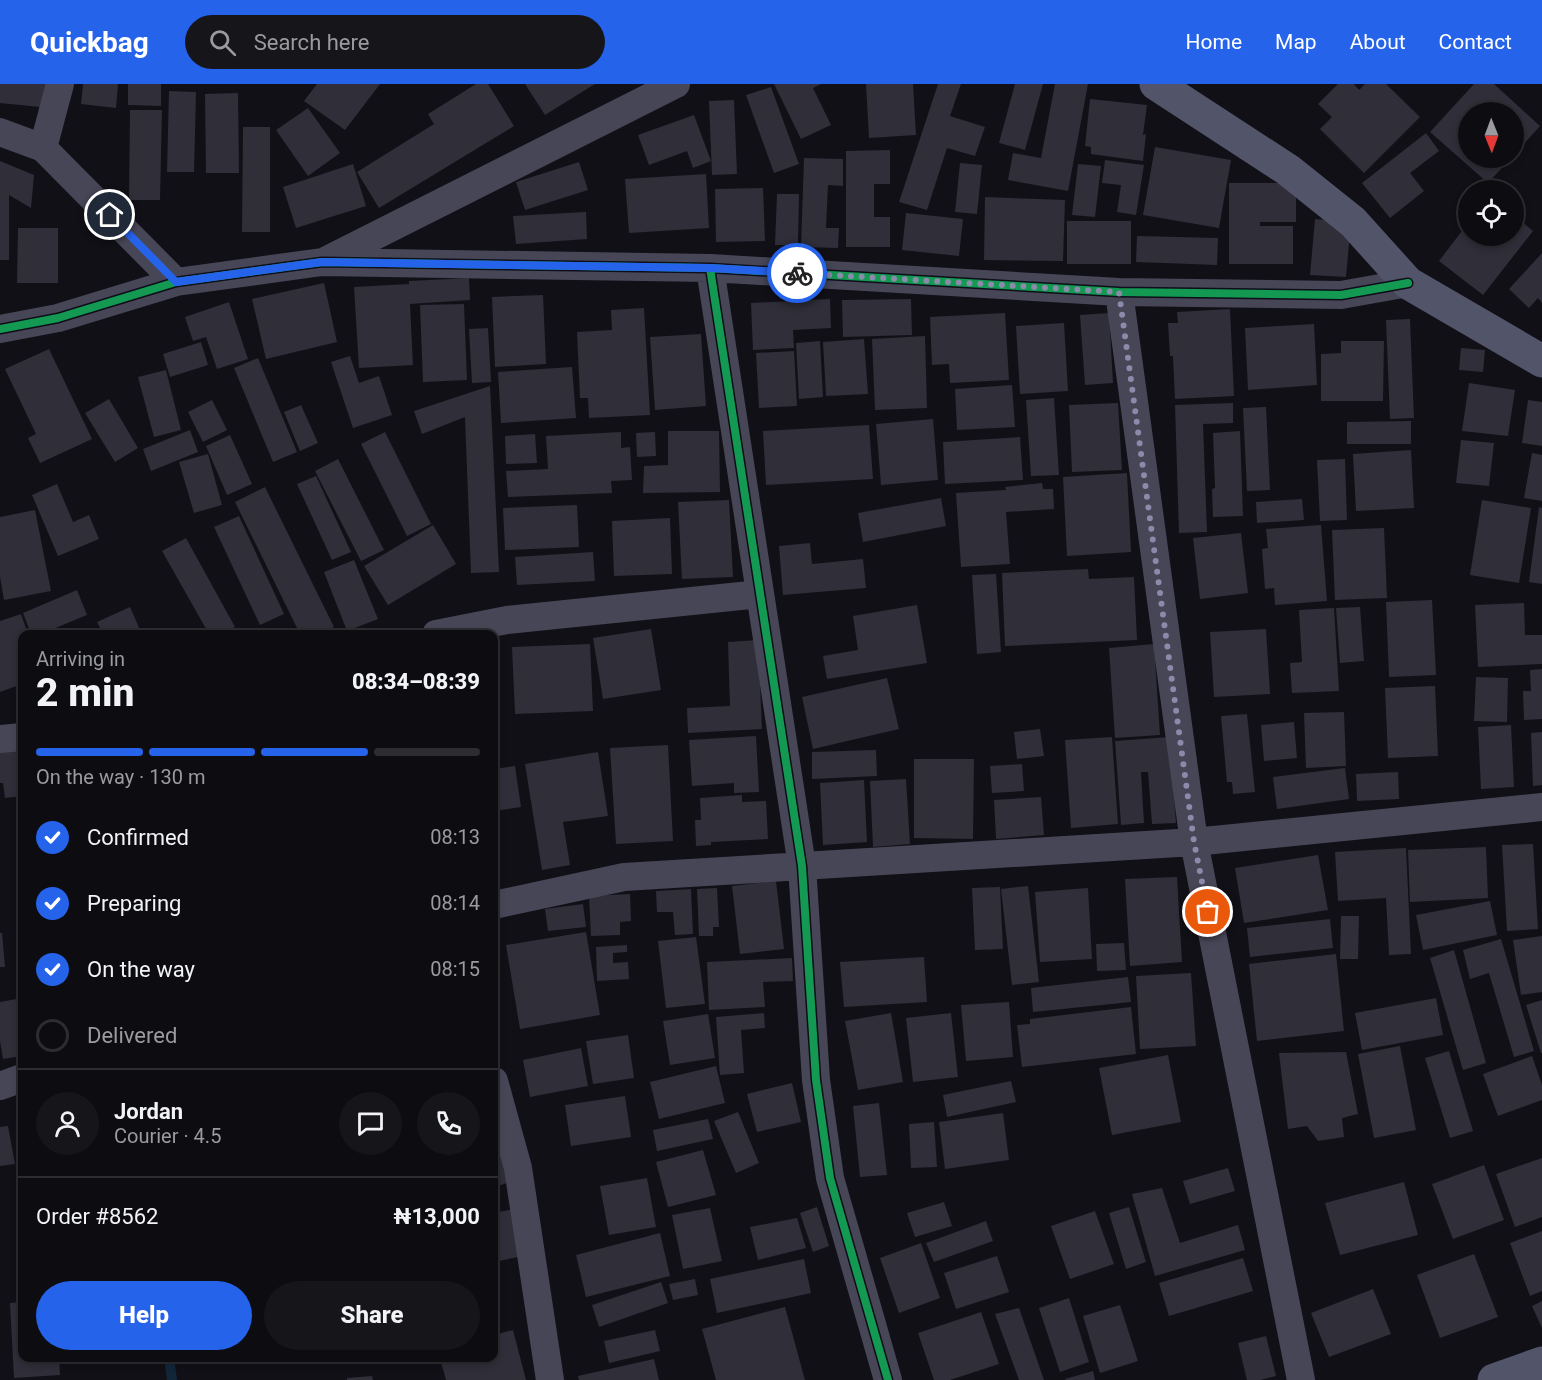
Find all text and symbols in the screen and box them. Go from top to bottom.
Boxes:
search box [185,15,605,69]
text: Quickbag [30,26,149,59]
icon: search [206,26,239,59]
text: Search here [254,30,369,55]
text: Home [1186,30,1242,54]
text: Map [1275,30,1317,54]
text: About [1350,30,1406,54]
text: Contact [1439,30,1512,54]
north arrow [1458,102,1524,168]
map controls [1458,102,1524,246]
button: locate [1458,180,1524,246]
pin [84,189,135,240]
icon: home [93,198,126,231]
courier [767,243,827,303]
icon: bike [781,257,814,290]
text: Arriving in [36,647,125,671]
text: 08:34–08:39 [352,669,480,694]
text: 2 min [36,670,134,716]
text: On the way · 130 m [36,765,205,789]
icon: check [36,821,69,854]
text: Confirmed [87,825,189,850]
text: 08:13 [430,825,480,849]
pin [1182,886,1233,937]
icon: check [36,887,69,920]
text: Preparing [87,891,181,916]
text: 08:14 [430,891,480,915]
icon: bag [1191,895,1224,928]
icon: check [36,953,69,986]
text: On the way [87,957,195,982]
text: 08:15 [430,957,480,981]
text: Delivered [87,1023,177,1048]
button: person [36,1092,99,1155]
button: chat [339,1092,402,1155]
button: phone [417,1092,480,1155]
text: Jordan [114,1099,183,1124]
text: Courier · 4.5 [114,1124,221,1148]
text: Order #8562 [36,1204,158,1229]
text: ₦13,000 [394,1204,480,1229]
button: Help [36,1281,252,1350]
button: Share [264,1281,480,1350]

